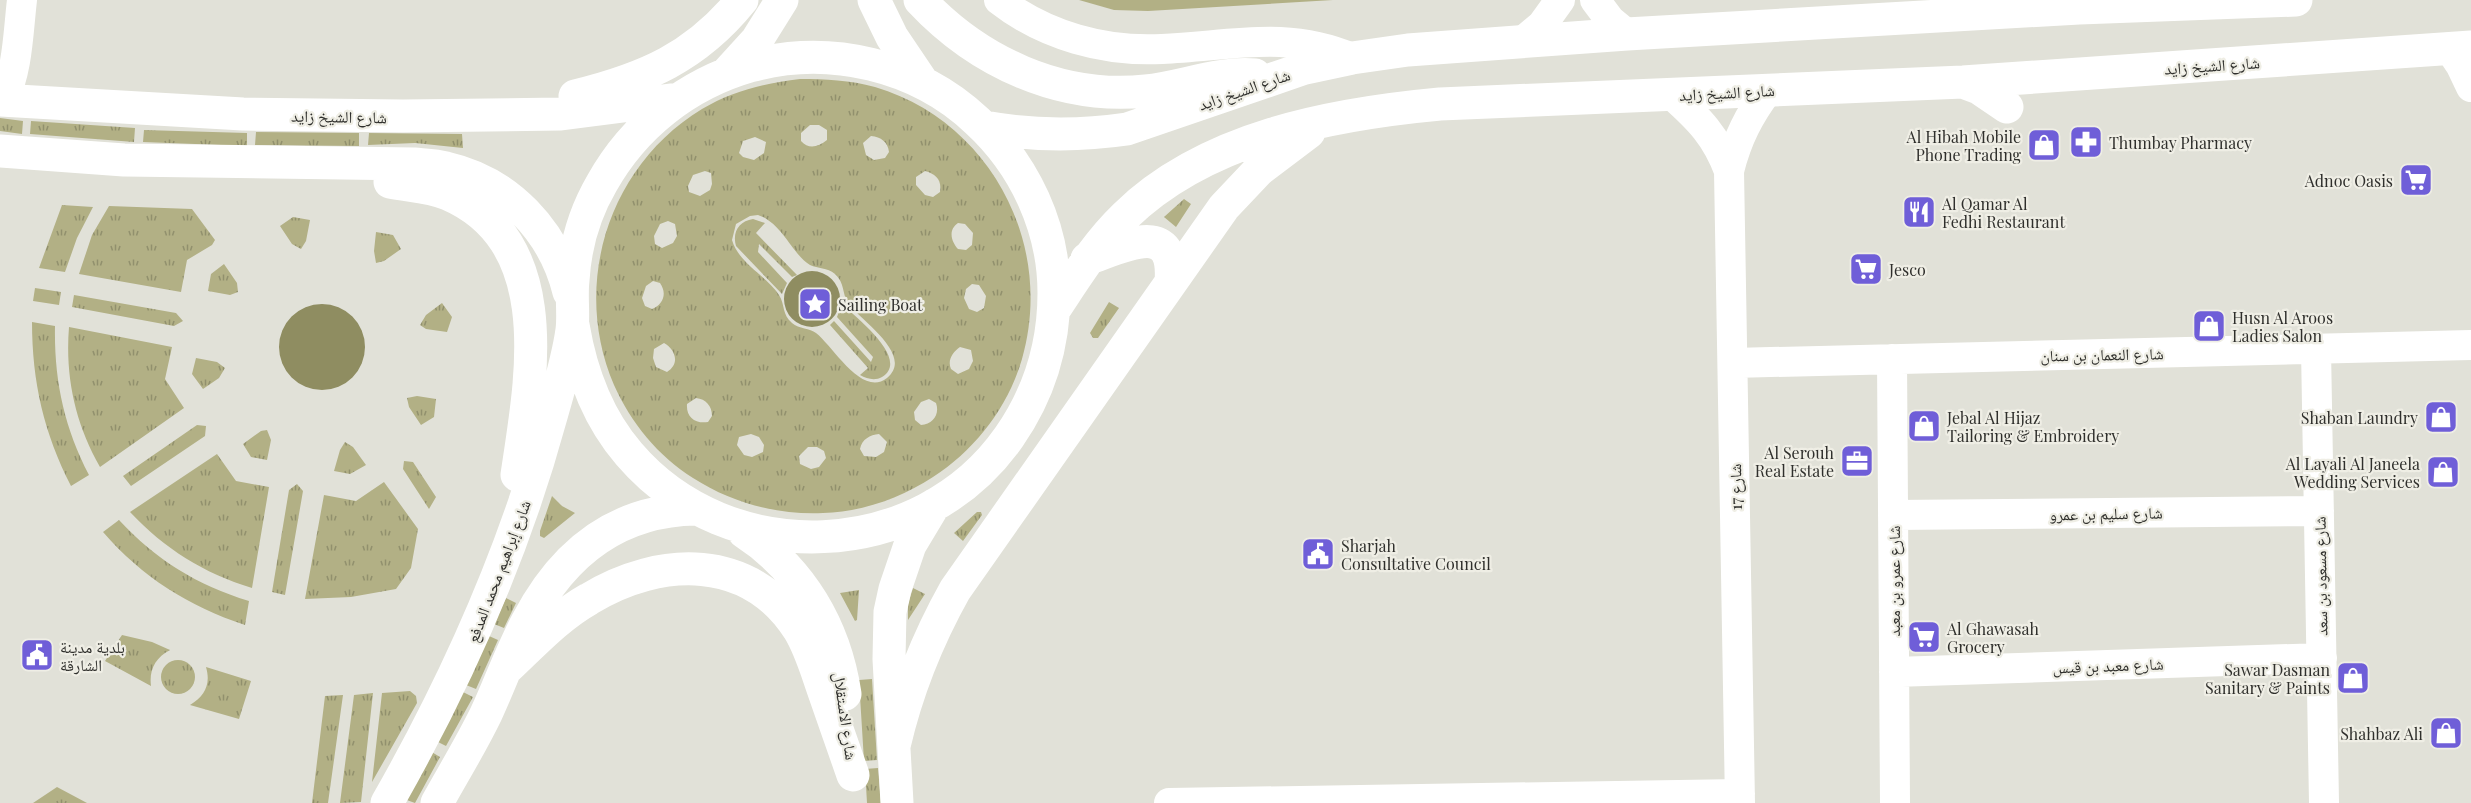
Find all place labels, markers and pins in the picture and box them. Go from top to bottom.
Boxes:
pharmacy icon: Thumbay Pharmacy [2068,124,2104,160]
place label: Al Hibah Mobile Phone Trading [1906,126,2022,165]
shop icon: Al Hibah Mobile Phone Trading [2026,127,2062,163]
place label: Thumbay Pharmacy [2109,132,2252,153]
supermarket icon: Adnoc Oasis [2398,162,2434,198]
place label: Adnoc Oasis [2304,170,2393,191]
place label: Al Qamar Al Fedhi Restaurant [1941,193,2065,232]
restaurant icon: Al Qamar Al Fedhi Restaurant [1901,194,1937,230]
supermarket icon: Jesco [1848,251,1884,287]
place label: Jesco [1888,259,1926,280]
place icon: Sailing Boat [797,286,833,322]
place label: Sailing Boat [838,294,923,315]
place label: Husn Al Aroos Ladies Salon [2232,307,2333,346]
shop icon: Husn Al Aroos Ladies Salon [2191,308,2227,344]
shop icon: Shaban Laundry [2423,399,2459,435]
place label: Jebal Al Hijaz Tailoring & Embroidery [1946,407,2119,446]
place label: Shaban Laundry [2301,407,2418,428]
shop icon: Jebal Al Hijaz Tailoring & Embroidery [1906,408,1942,444]
place label: Al Serouh Real Estate [1755,442,1835,481]
office icon: Al Serouh Real Estate [1839,443,1875,479]
place label: Al Layali Al Janeela Wedding Services [2285,453,2420,492]
shop icon: Al Layali Al Janeela Wedding Services [2425,454,2461,490]
place label: Sharjah Consultative Council [1341,535,1491,574]
public building icon: Sharjah Consultative Council [1300,536,1336,572]
place label: Al Ghawasah Grocery [1946,618,2039,657]
supermarket icon: Al Ghawasah Grocery [1906,619,1942,655]
place label: بلدية مدينة الشارقة [60,636,125,675]
public building icon: بلدية مدينة الشارقة [19,637,55,673]
place label: Sawar Dasman Sanitary & Paints [2205,659,2330,698]
shop icon: Sawar Dasman Sanitary & Paints [2335,660,2371,696]
shop icon: Shahbaz Ali [2428,715,2464,751]
place label: Shahbaz Ali [2340,723,2423,744]

